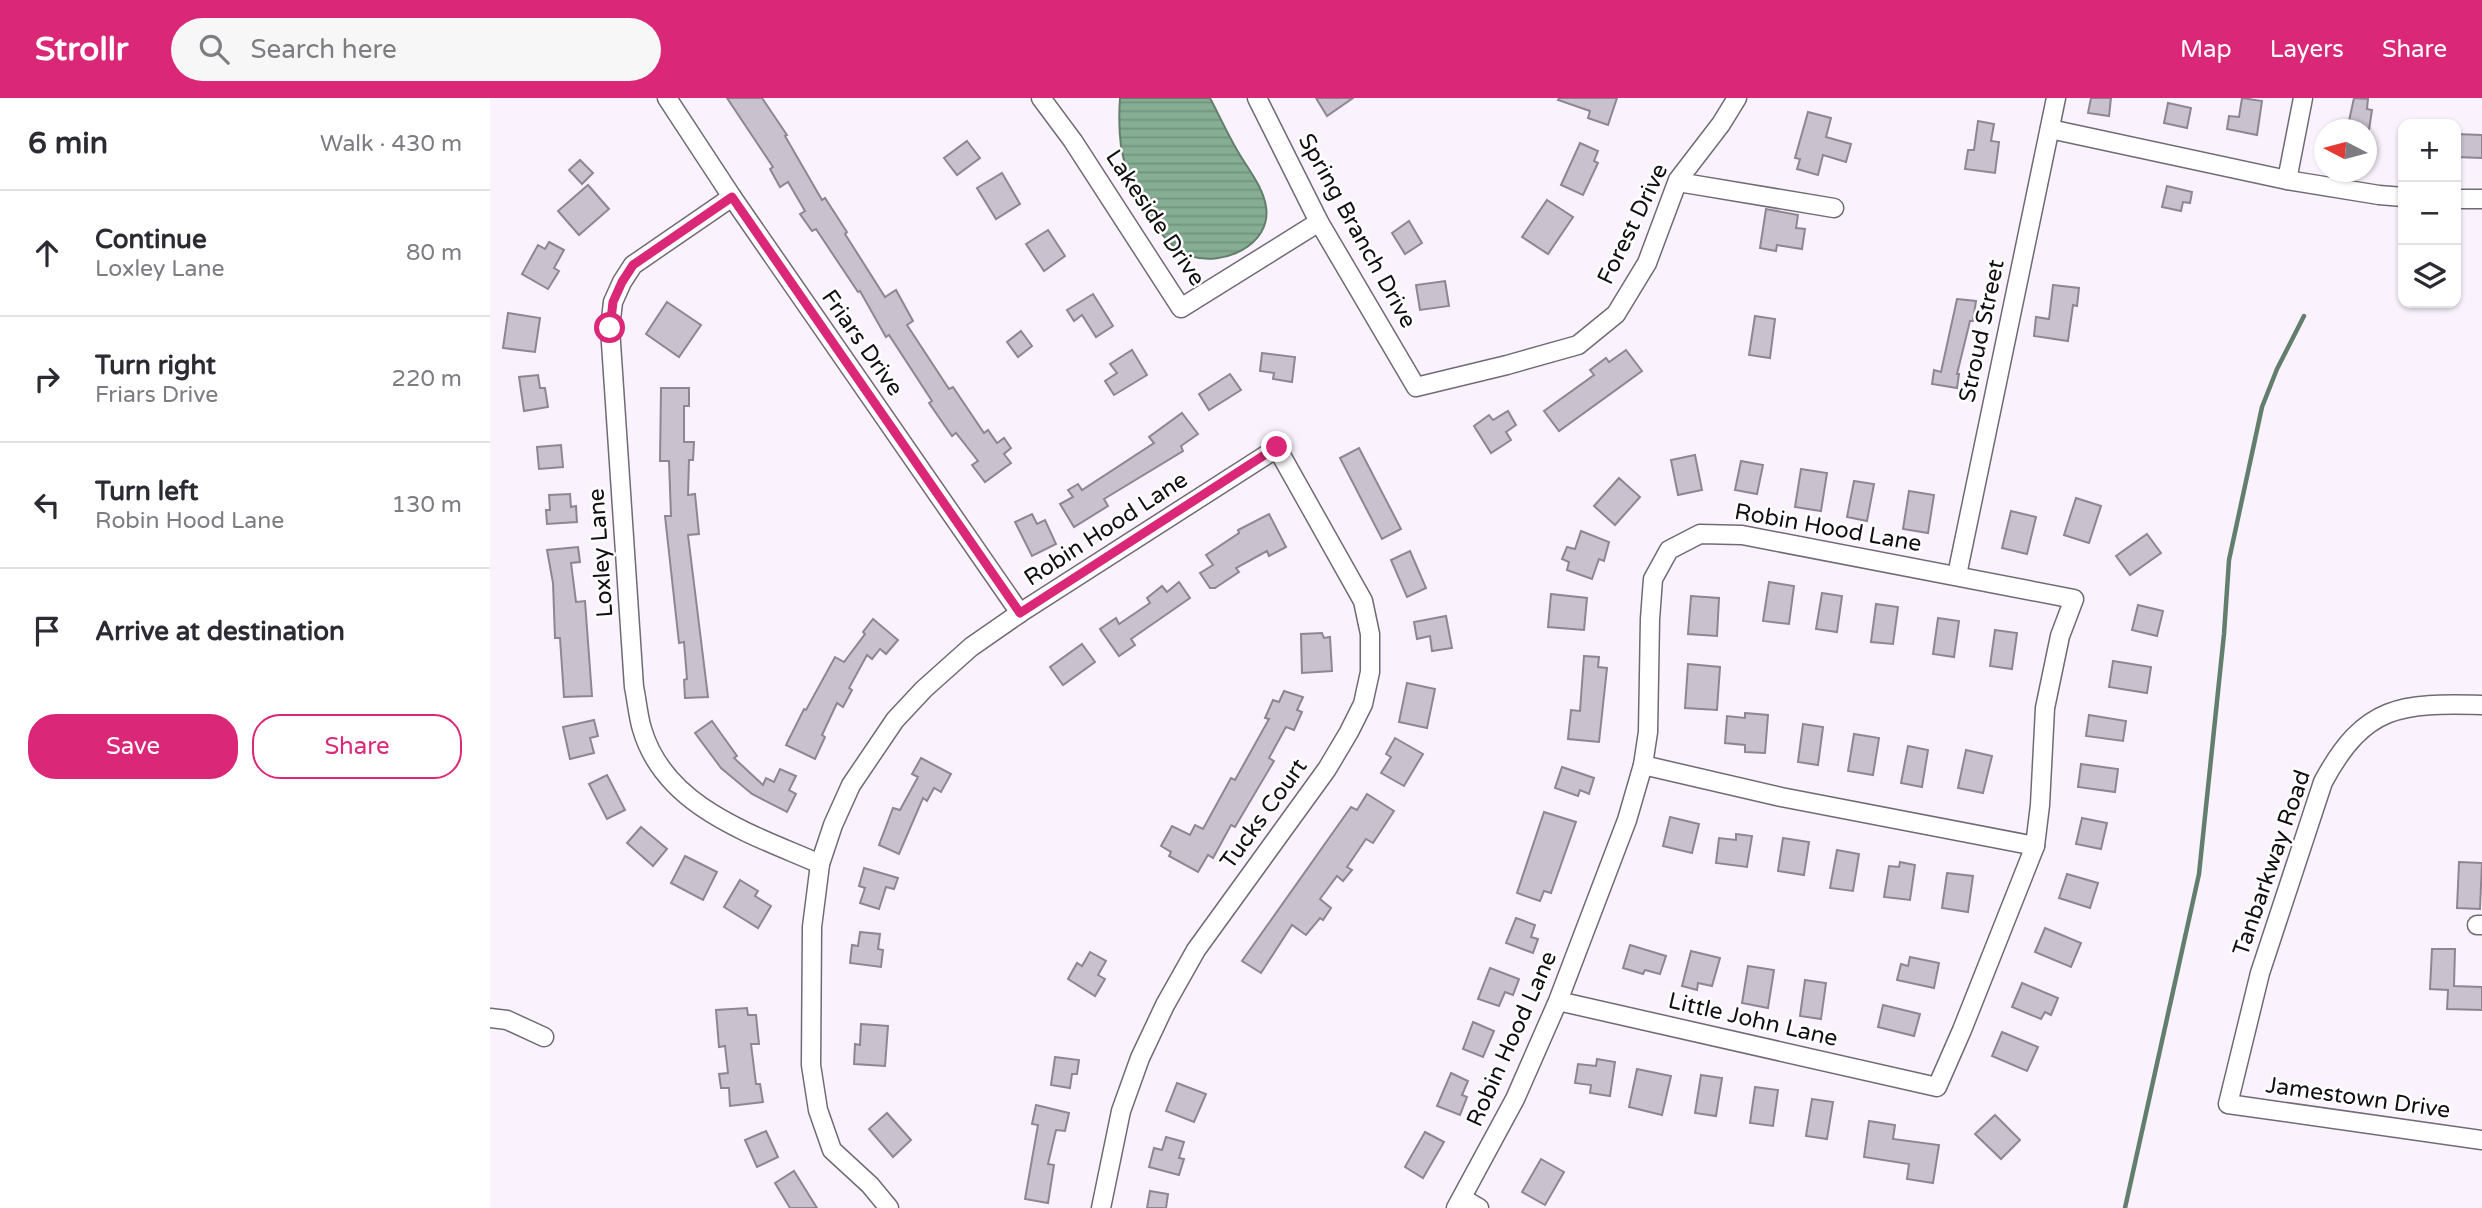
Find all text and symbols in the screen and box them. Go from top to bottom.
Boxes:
search box [171,18,661,81]
text: Strollr [35,30,129,69]
icon: search [195,30,233,68]
text: Search here [251,34,397,65]
text: Map [2180,35,2232,64]
text: Layers [2270,35,2344,64]
text: Share [2382,35,2447,64]
north arrow [2314,119,2377,182]
map controls [2398,119,2461,308]
button: + [2398,119,2461,182]
text: 6 min [28,125,108,162]
street label: Spring Branch Drive [1292,129,1422,333]
text: Walk · 430 m [320,130,462,158]
street label: Lakeside Drive [1099,144,1211,292]
street label: Forest Drive [1592,159,1674,289]
button: − [2398,182,2461,245]
text: Continue [95,224,207,255]
icon: ahead [28,234,66,272]
text: 80 m [406,239,462,267]
button: layers [2398,245,2461,308]
text: Loxley Lane [95,255,225,283]
street label: Stroud Street [1953,257,2011,405]
street label: Friars Drive [815,284,909,402]
route start [594,312,625,343]
text: Turn right [95,350,216,381]
icon: right [28,360,66,398]
text: 220 m [392,365,462,393]
text: Friars Drive [95,381,218,409]
route end [1261,431,1292,462]
street label: Robin Hood Lane [1019,466,1193,592]
text: Turn left [95,476,198,507]
icon: left [28,486,66,524]
street label: Loxley Lane [583,487,619,619]
text: 130 m [392,491,462,519]
street label: Robin Hood Lane [1732,498,1924,558]
text: Robin Hood Lane [95,507,284,535]
icon: arrive [28,612,66,650]
text: Arrive at destination [95,616,345,647]
button: Save [28,714,238,779]
button: Share [252,714,462,779]
street label: Tucks Court [1215,753,1314,875]
street label: Tanbarkway Road [2227,766,2317,960]
street label: Robin Hood Lane [1461,947,1563,1131]
street label: Little John Lane [1665,987,1841,1053]
street label: Jamestown Drive [2264,1071,2452,1125]

